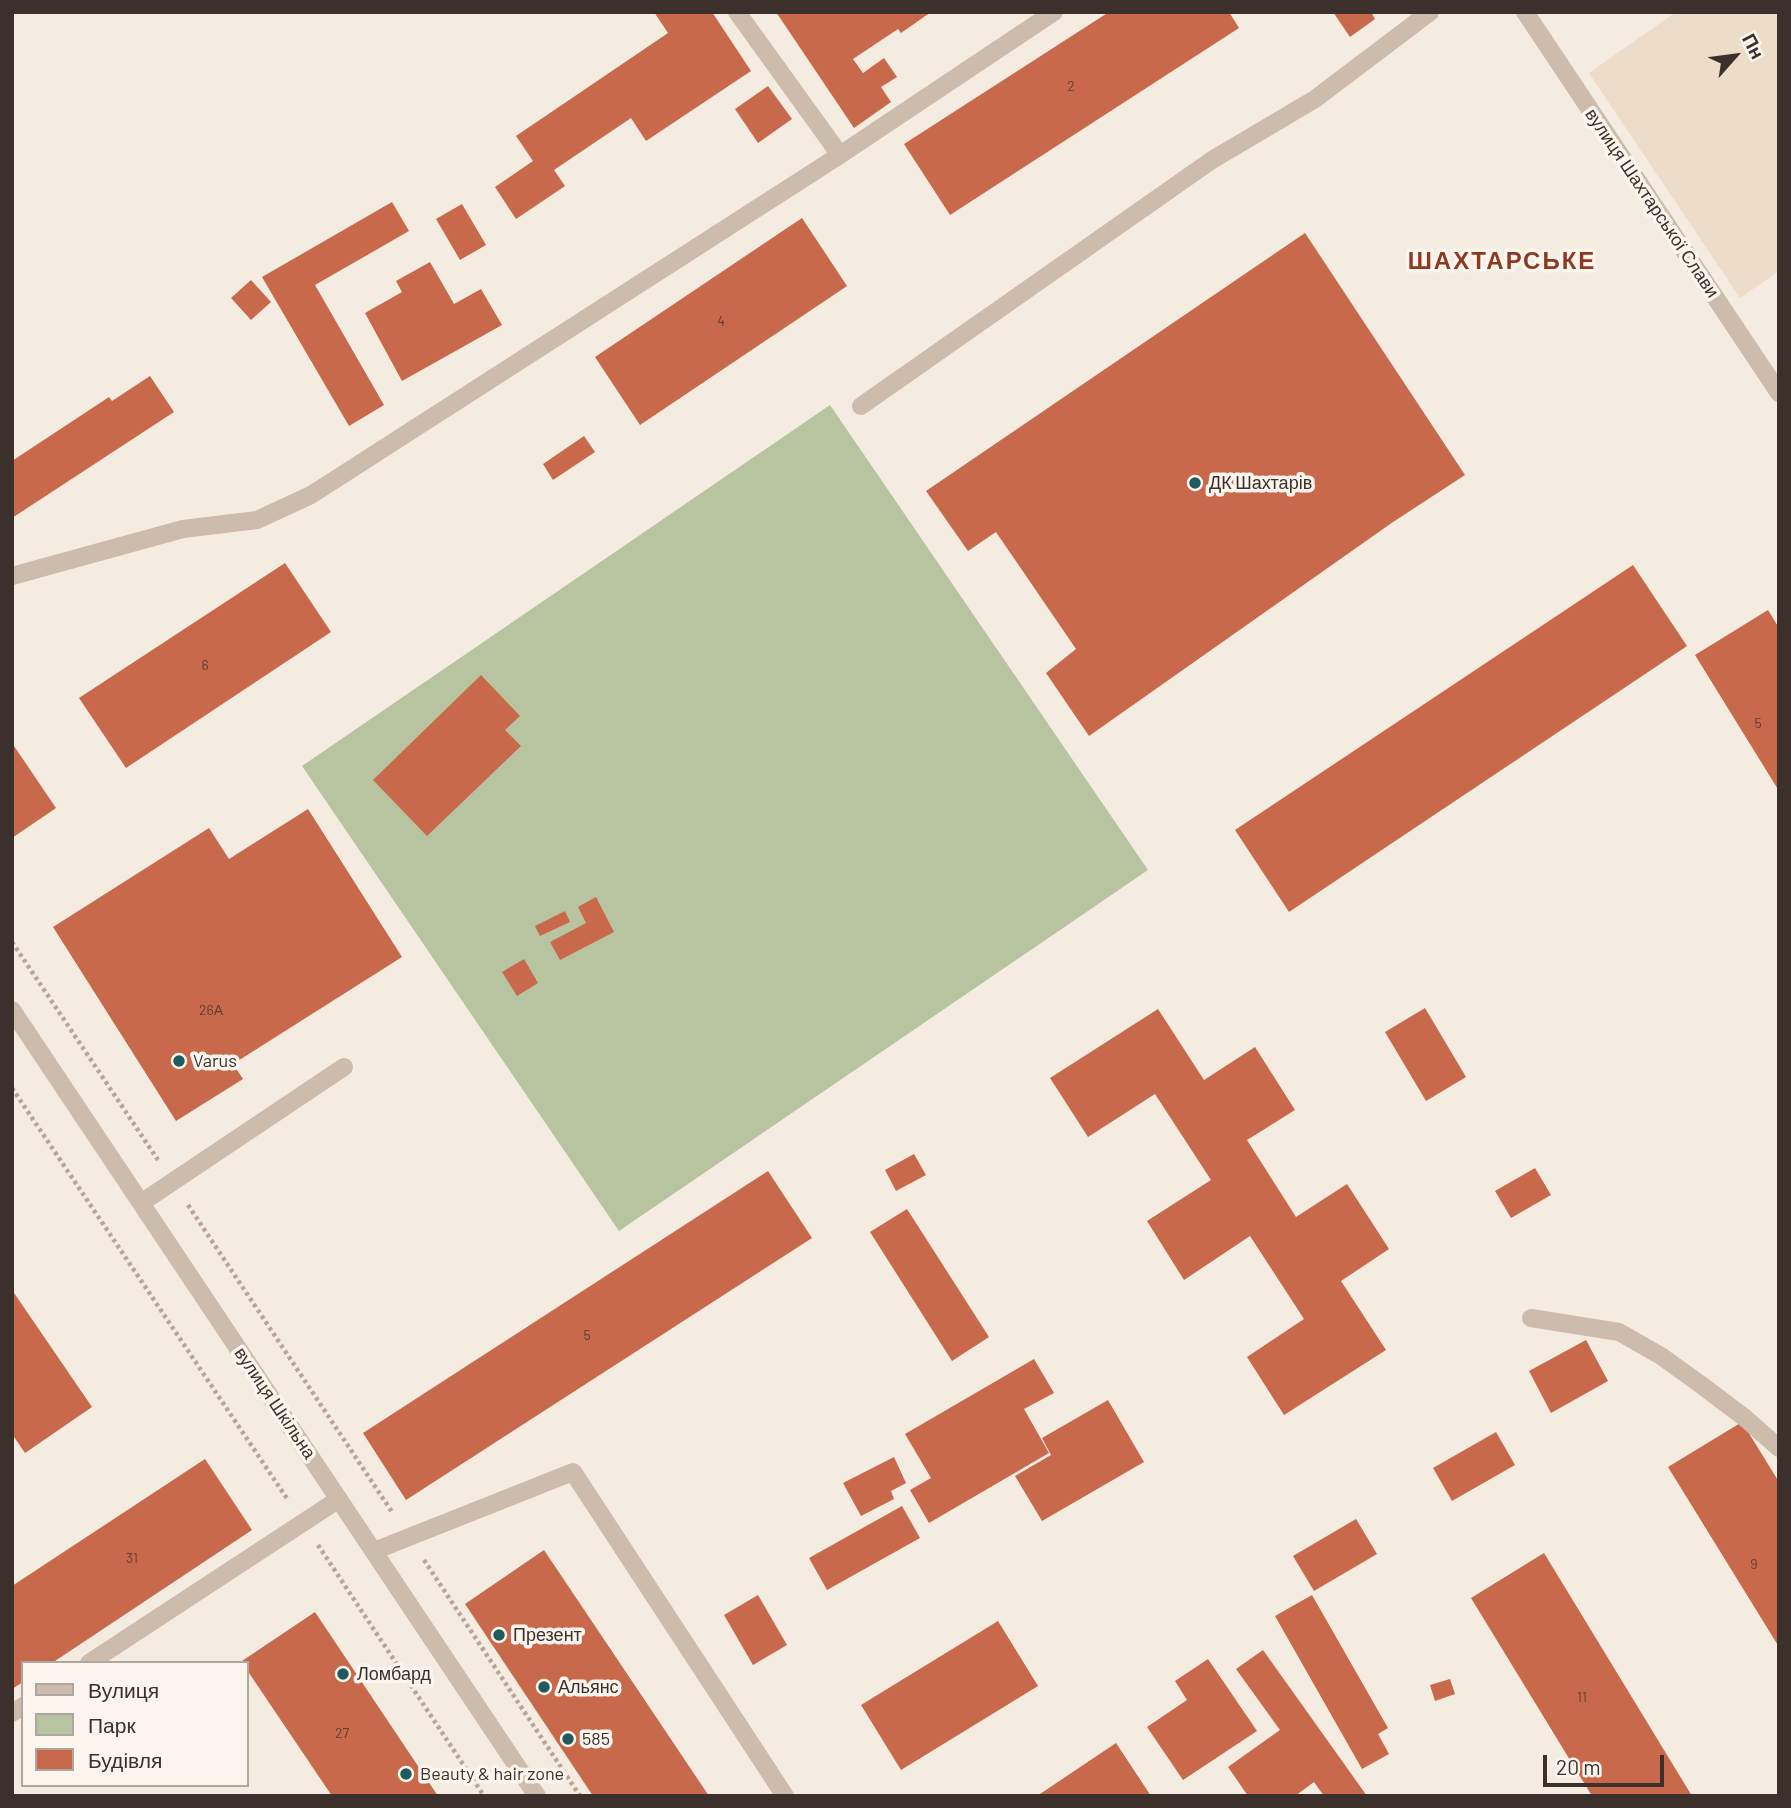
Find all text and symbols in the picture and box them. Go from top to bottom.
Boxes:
north arrow [1700,21,1770,91]
text: Пн [1738,29,1770,62]
house number: 2 [1067,78,1075,94]
street label: вулиця Шахтарської Слави [1581,104,1723,302]
district label: ШАХТАРСЬКЕ [1409,247,1595,275]
house number: 4 [717,313,725,329]
place label: ДК Шахтарів [1209,472,1312,494]
marker: ДК Шахтарів [1187,475,1203,491]
house number: 6 [201,657,209,673]
house number: 5 [1754,715,1762,731]
house number: 26А [199,1002,223,1018]
place label: Varus [193,1050,237,1072]
marker: Varus [171,1053,187,1069]
house number: 5 [583,1327,591,1343]
street label: вулиця Шкільна [230,1343,320,1463]
house number: 31 [126,1550,138,1566]
house number: 9 [1750,1556,1758,1572]
place label: Презент [513,1624,582,1646]
marker: Презент [491,1627,507,1643]
legend [21,1661,248,1787]
place label: Ломбард [357,1663,431,1685]
marker: Ломбард [335,1666,351,1682]
place label: Альянс [558,1676,619,1698]
text: Вулиця [88,1677,159,1702]
marker: Альянс [536,1679,552,1695]
house number: 11 [1577,1689,1587,1705]
text: Парк [88,1712,136,1737]
house number: 27 [335,1725,349,1741]
place label: 585 [582,1728,610,1750]
marker: 585 [560,1731,576,1747]
scale bar [1546,1742,1667,1786]
text: Будівля [88,1747,162,1772]
text: 20 m [1556,1754,1601,1779]
place label: Beauty & hair zone [420,1763,564,1785]
marker: Beauty & hair zone [398,1766,414,1782]

